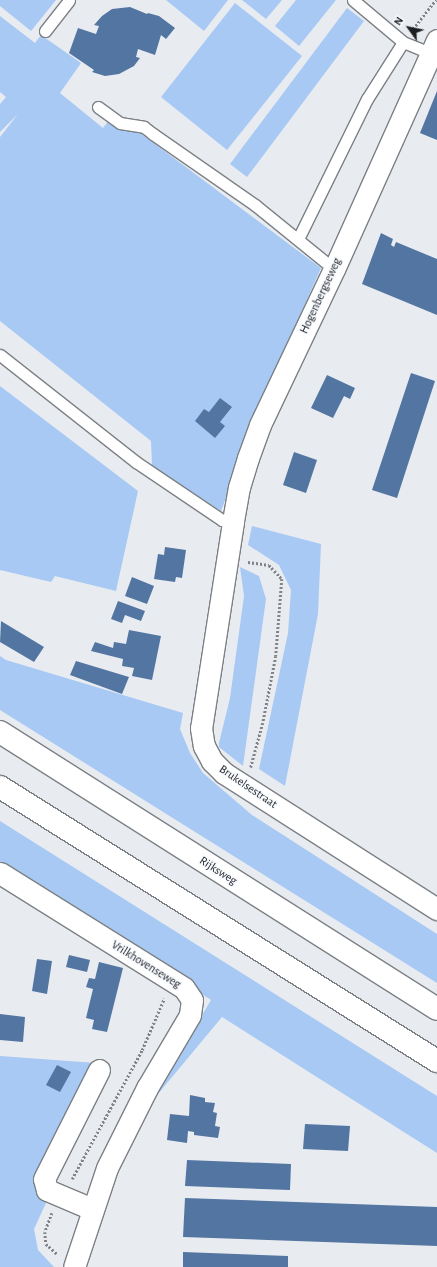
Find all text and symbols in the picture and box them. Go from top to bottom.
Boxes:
north arrow [389,8,429,48]
text: N [392,15,405,27]
street label: Hogenbergseweg [297,256,345,336]
street label: Brukelsestraat [216,762,280,812]
street label: Rijksweg [197,854,239,888]
street label: Vrilkhovenseweg [109,938,183,992]

